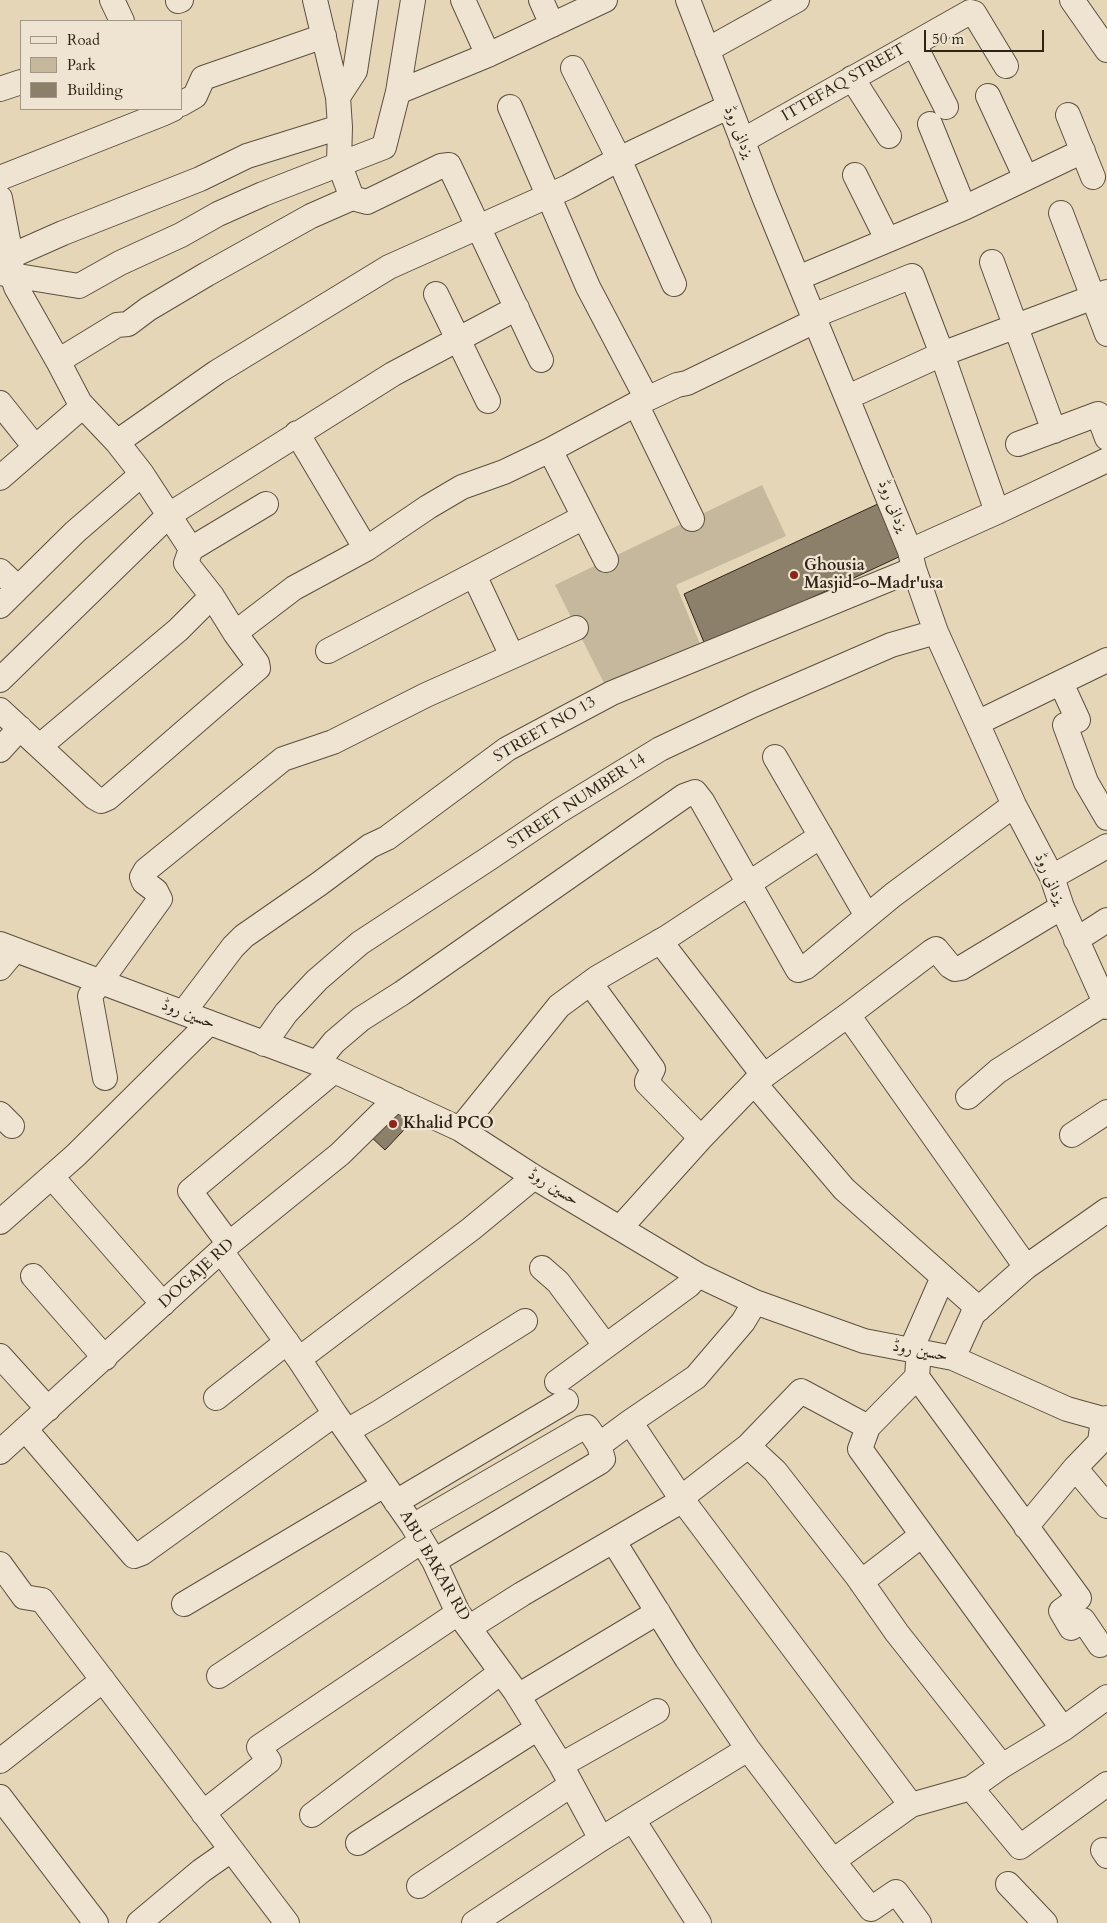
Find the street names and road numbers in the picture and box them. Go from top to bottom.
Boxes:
street label: ITTEFAQ STREET [779,40,909,126]
street label: یزدانی روڈ [719,103,757,161]
street label: یزدانی روڈ [873,477,911,535]
street label: STREET NO 13 [490,693,600,767]
street label: STREET NUMBER 14 [504,750,650,854]
street label: یزدانی روڈ [1030,850,1068,908]
street label: حسین روڈ [158,996,218,1034]
street label: حسین روڈ [524,1165,582,1211]
street label: DOGAJE RD [155,1235,239,1313]
street label: حسین روڈ [891,1337,949,1367]
street label: ABU BAKAR RD [395,1507,473,1625]

